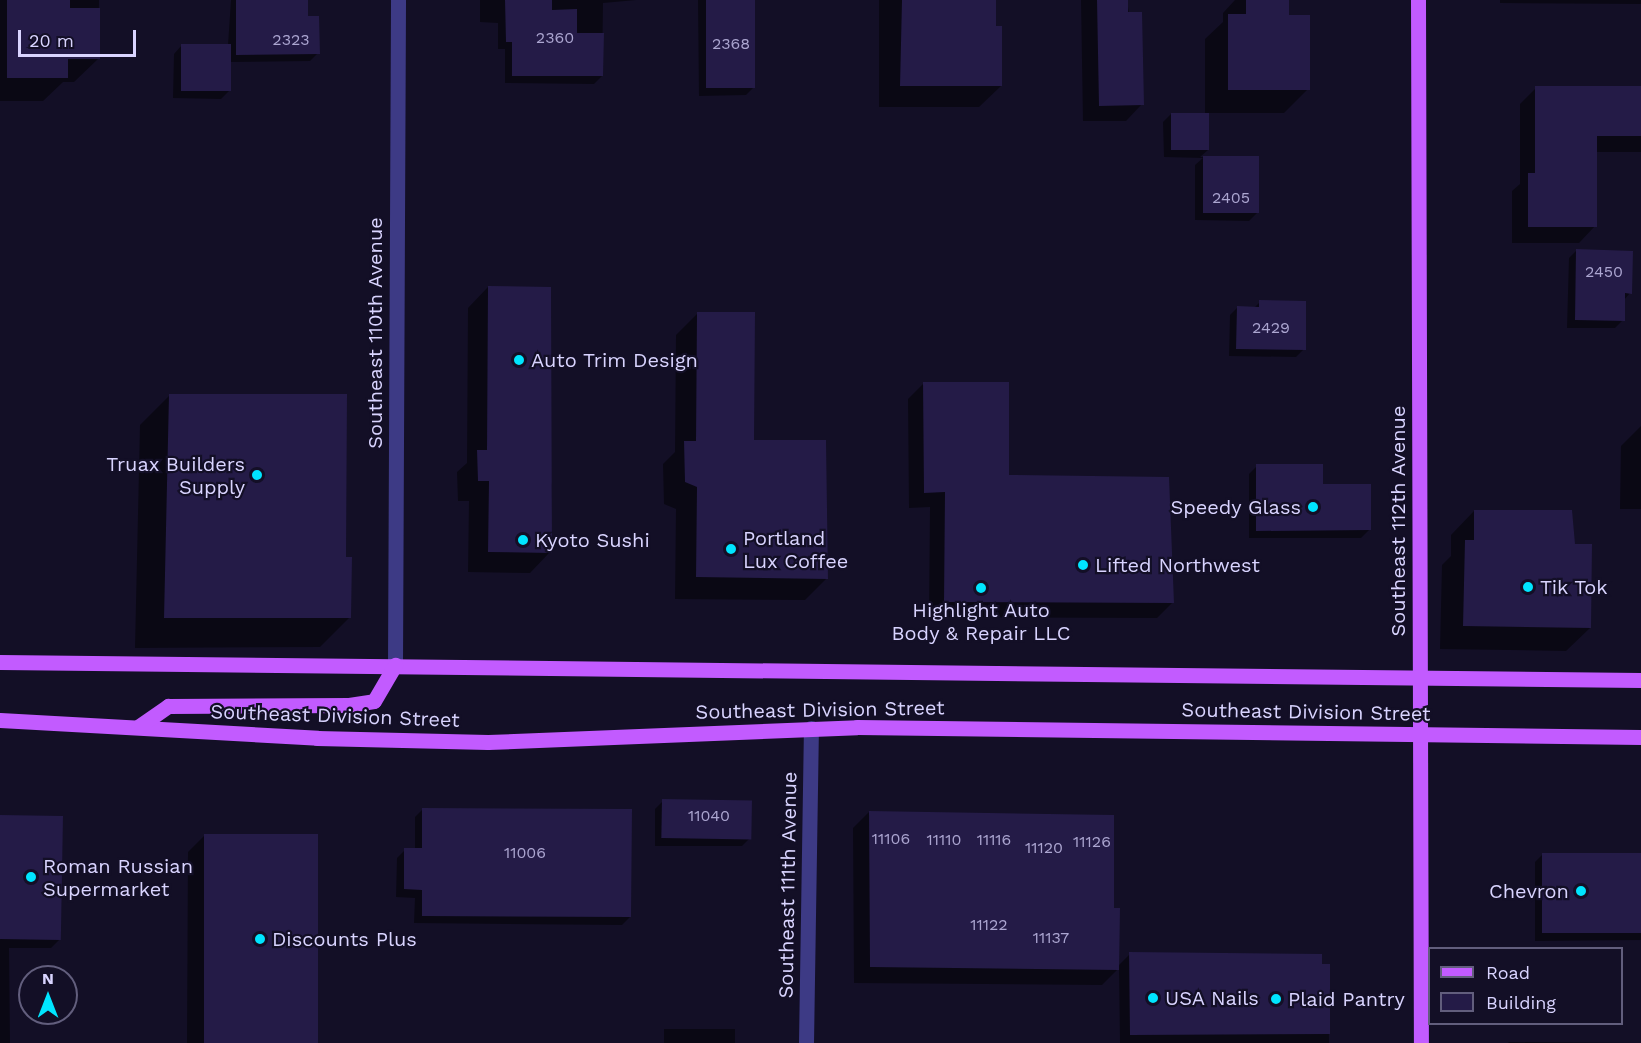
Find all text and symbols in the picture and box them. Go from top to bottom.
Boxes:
scale bar [21,18,140,56]
house number: 2360 [536,28,574,48]
text: 20 m [29,30,74,51]
house number: 2323 [272,30,310,50]
house number: 2368 [712,34,750,54]
house number: 2405 [1212,188,1250,208]
street label: Southeast 110th Avenue [363,217,387,449]
house number: 2450 [1585,262,1623,282]
house number: 2429 [1252,318,1290,338]
place label: Auto Trim Design [531,348,698,372]
marker: Auto Trim Design [512,353,526,367]
street label: Southeast 112th Avenue [1386,405,1410,637]
place label: Truax Builders Supply [106,452,245,499]
marker: Truax Builders Supply [250,468,264,482]
place label: Speedy Glass [1170,495,1301,519]
marker: Speedy Glass [1306,500,1320,514]
place label: Portland Lux Coffee [743,526,849,573]
place label: Kyoto Sushi [535,528,650,552]
marker: Kyoto Sushi [516,533,530,547]
marker: Portland Lux Coffee [724,542,738,556]
place label: Lifted Northwest [1095,553,1260,577]
marker: Lifted Northwest [1076,558,1090,572]
place label: Tik Tok [1540,575,1608,599]
marker: Tik Tok [1521,580,1535,594]
marker: Highlight Auto Body & Repair LLC [974,581,988,595]
place label: Highlight Auto Body & Repair LLC [891,598,1071,645]
street label: Southeast Division Street [695,696,945,724]
street label: Southeast Division Street [1181,698,1431,726]
street label: Southeast Division Street [210,700,460,732]
street label: Southeast 111th Avenue [774,771,802,999]
house number: 11040 [688,806,730,826]
house number: 11106 [872,829,910,849]
house number: 11110 [927,830,961,850]
house number: 11116 [977,830,1011,850]
house number: 11126 [1073,832,1111,852]
house number: 11120 [1025,838,1063,858]
house number: 11006 [504,843,546,863]
place label: Roman Russian Supermarket [43,854,193,901]
marker: Roman Russian Supermarket [24,870,38,884]
place label: Chevron [1489,879,1569,903]
marker: Chevron [1574,884,1588,898]
house number: 11122 [970,915,1008,935]
place label: Discounts Plus [272,927,417,951]
house number: 11137 [1033,928,1069,948]
marker: Discounts Plus [253,932,267,946]
legend [1428,947,1623,1025]
text: Road [1486,962,1530,983]
north arrow [18,965,78,1025]
text: N [42,969,54,988]
place label: USA Nails [1165,986,1260,1010]
place label: Plaid Pantry [1288,987,1405,1011]
marker: USA Nails [1146,991,1160,1005]
marker: Plaid Pantry [1269,992,1283,1006]
text: Building [1486,992,1556,1013]

